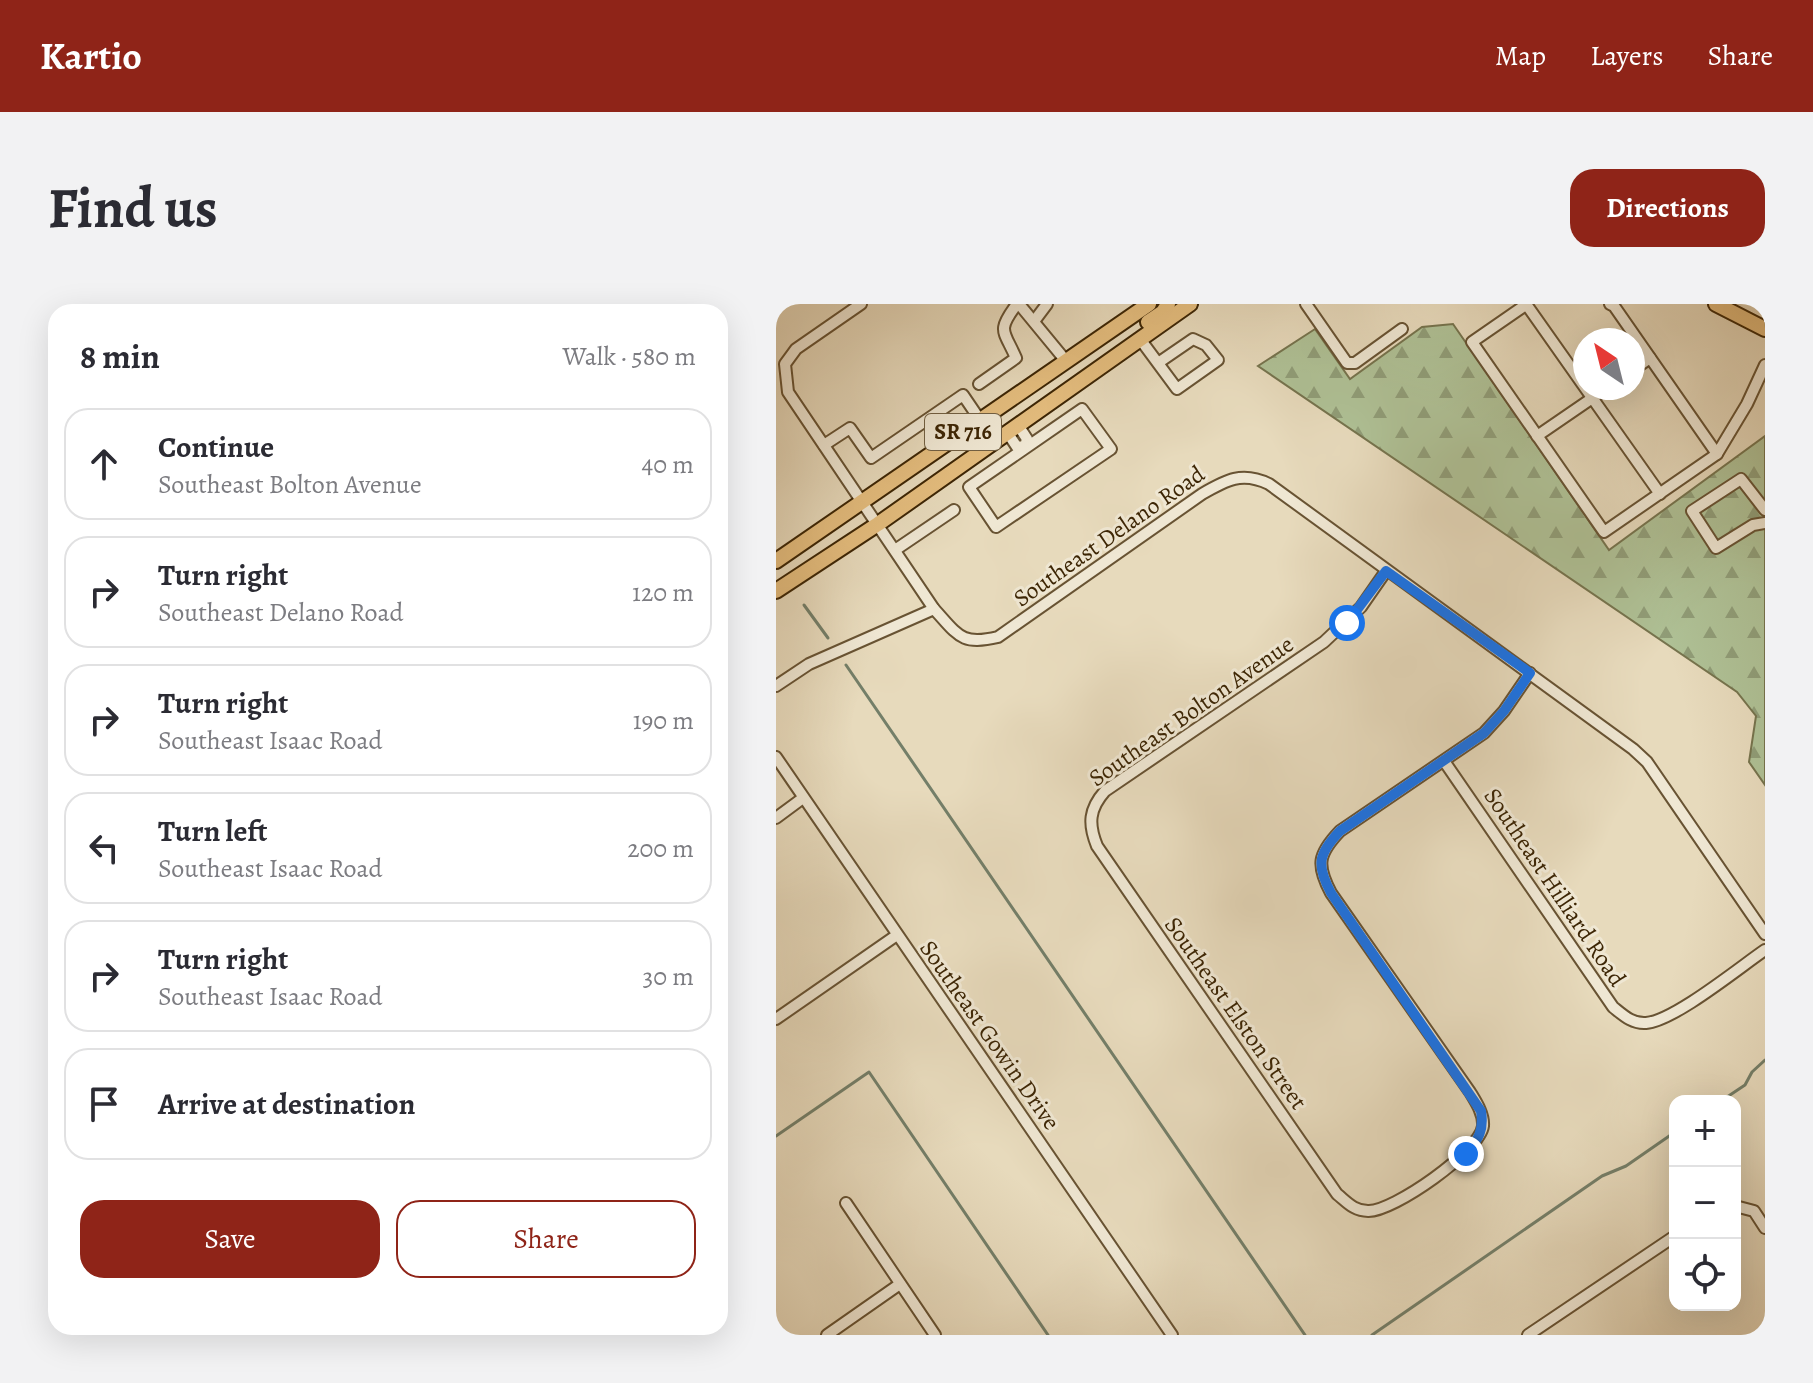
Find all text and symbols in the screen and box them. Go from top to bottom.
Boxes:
text: Kartio [40,30,142,82]
text: Map [1495,37,1546,75]
text: Layers [1590,37,1663,75]
text: Share [1707,37,1773,75]
button: Directions [1570,169,1765,247]
text: Find us [48,170,218,246]
north arrow [1573,328,1645,400]
text: 8 min [80,333,160,380]
text: Walk · 580 m [563,339,696,374]
road number: SR 716 [925,414,1001,450]
text: Continue [158,427,274,467]
icon: ahead [82,442,126,486]
text: 40 m [642,447,694,482]
street label: Southeast Delano Road [1007,458,1211,614]
text: Southeast Bolton Avenue [158,467,422,502]
text: Turn right [158,555,288,595]
icon: right [82,570,126,614]
text: 120 m [632,575,694,610]
text: Southeast Delano Road [158,595,404,630]
route start [1329,605,1365,641]
street label: Southeast Bolton Avenue [1082,628,1300,794]
text: Turn right [158,683,288,723]
icon: right [82,698,126,742]
text: 190 m [633,703,694,738]
text: Southeast Isaac Road [158,723,383,758]
street label: Southeast Hilliard Road [1477,781,1633,993]
text: Turn left [158,811,267,851]
icon: left [82,826,126,870]
text: 200 m [627,831,694,866]
text: Southeast Isaac Road [158,851,383,886]
street label: Southeast Elston Street [1157,910,1315,1116]
street label: Southeast Gowin Drive [912,934,1068,1136]
text: Turn right [158,939,288,979]
icon: right [82,954,126,998]
text: 30 m [643,959,694,994]
text: Southeast Isaac Road [158,979,383,1014]
icon: arrive [82,1082,126,1126]
text: Arrive at destination [158,1084,415,1124]
map controls [1669,1095,1741,1311]
button: + [1669,1095,1741,1167]
route end [1448,1136,1484,1172]
button: − [1669,1167,1741,1239]
button: Save [80,1200,380,1278]
button: Share [396,1200,696,1278]
button: locate [1669,1239,1741,1311]

